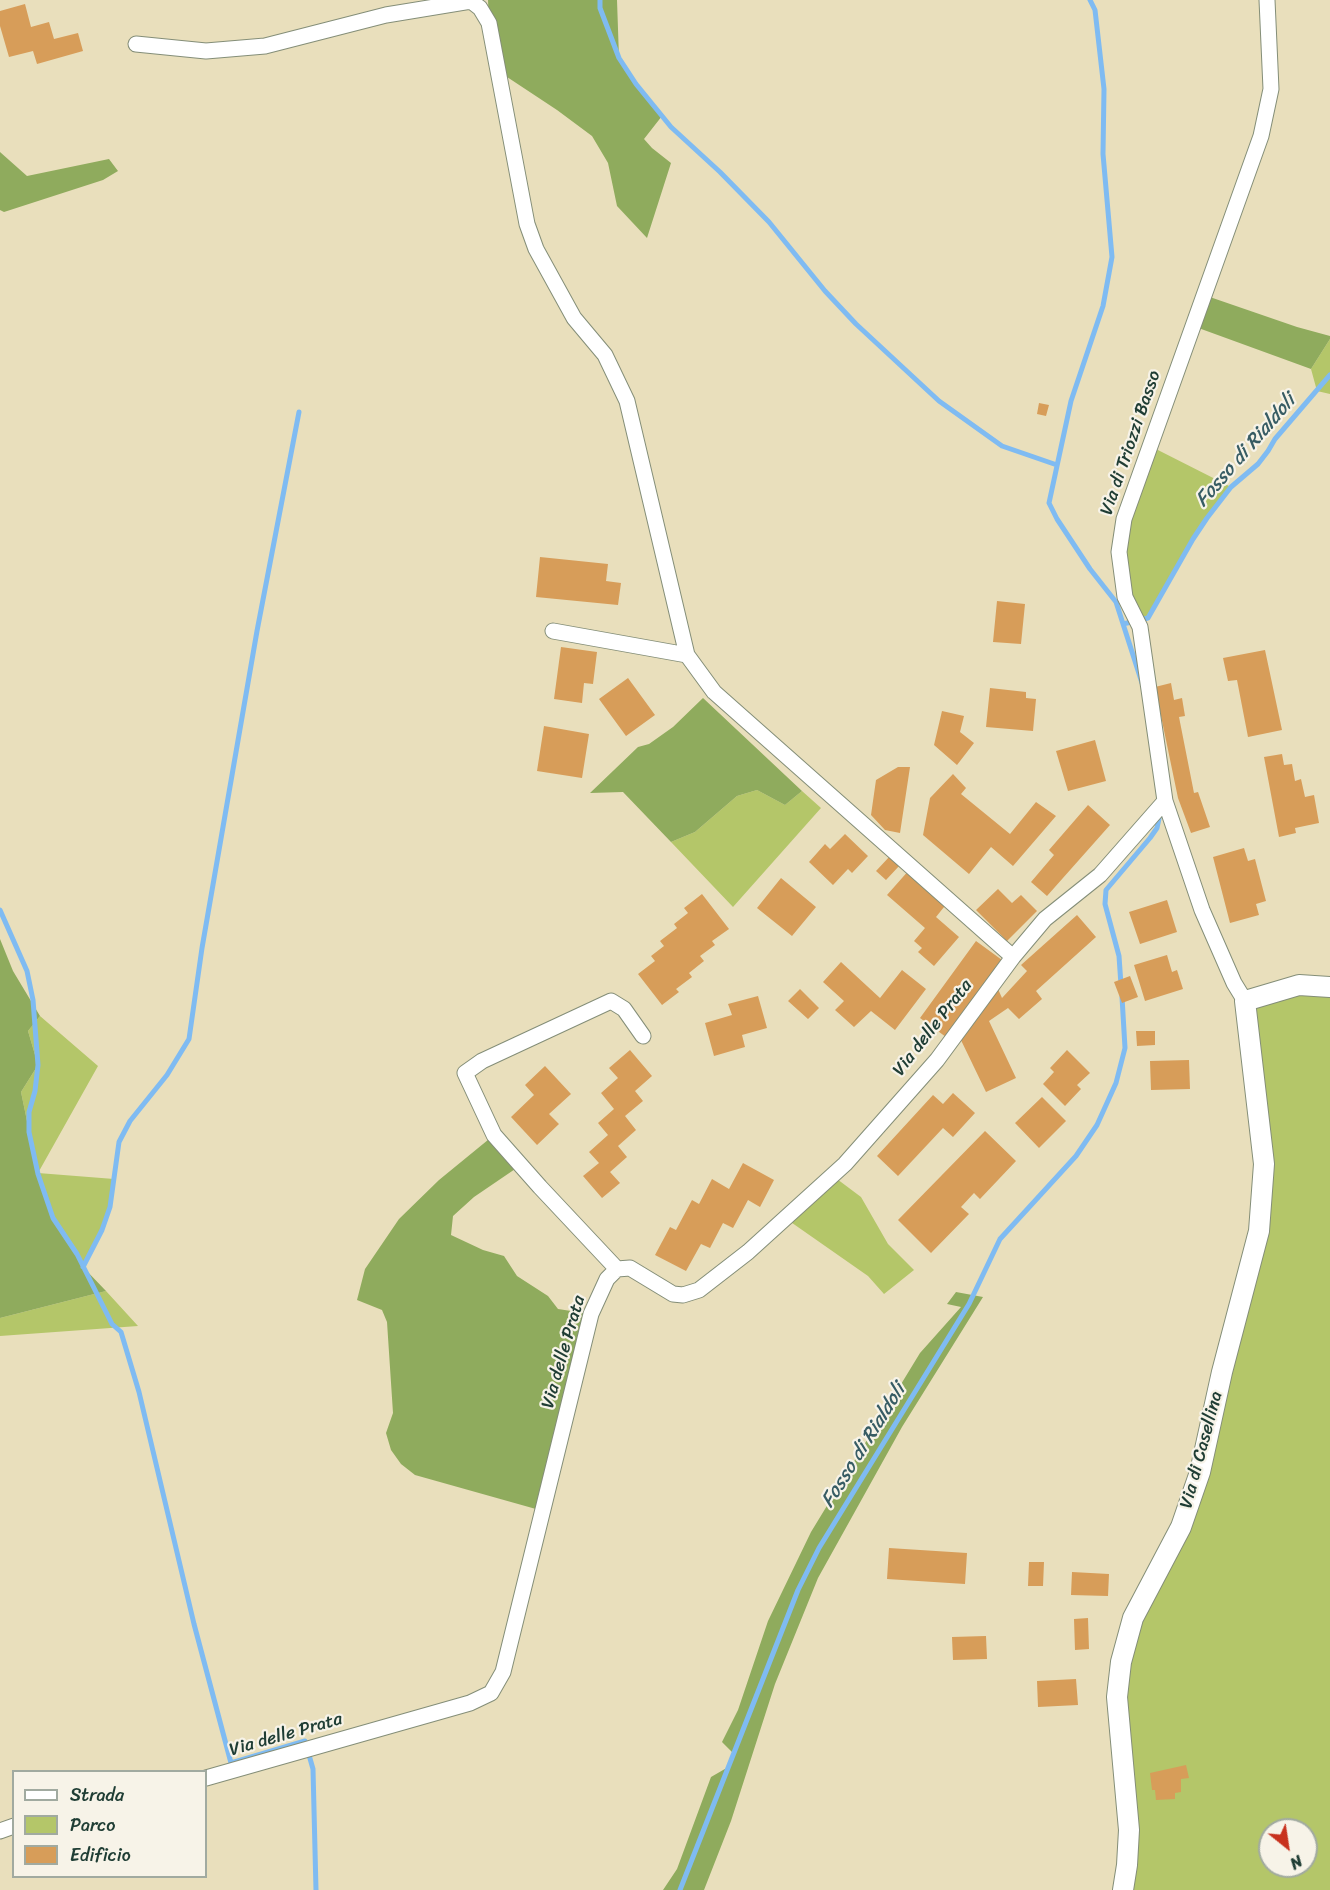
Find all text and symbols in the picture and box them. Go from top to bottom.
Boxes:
street label: Via di Triozzi Basso [1096,368,1166,518]
water label: Fosso di Rialdoli [1191,390,1301,512]
street label: Via delle Prata [889,975,977,1081]
street label: Via delle Prata [538,1293,590,1411]
water label: Fosso di Rialdoli [816,1380,912,1512]
street label: Via di Casellina [1176,1389,1228,1511]
street label: Via delle Prata [227,1709,345,1761]
legend [12,1770,207,1878]
text: Strada [70,1779,124,1811]
text: Parco [70,1809,115,1841]
north arrow [1258,1818,1318,1878]
text: Edificio [70,1839,131,1871]
text: N [1284,1847,1308,1878]

